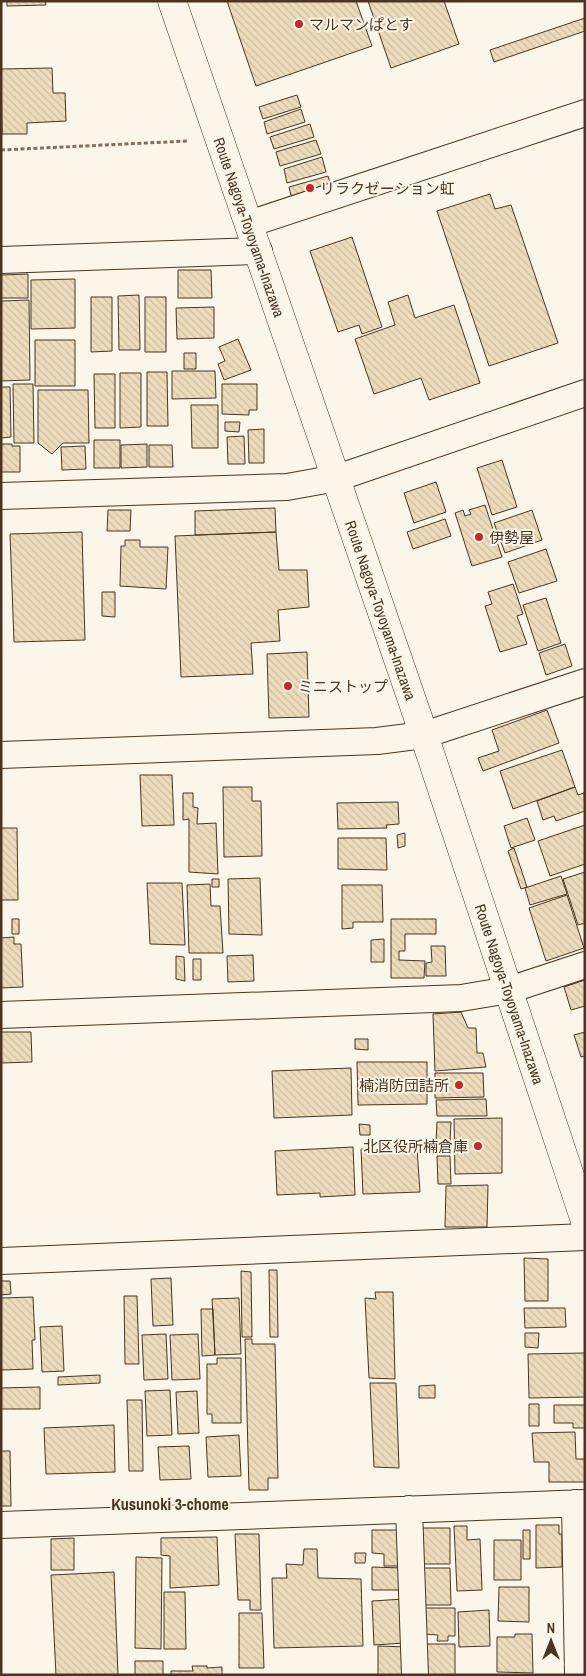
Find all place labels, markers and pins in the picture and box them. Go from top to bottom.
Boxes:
place label: マルマンぱとす [309,14,414,35]
marker: マルマンぱとす [293,18,305,30]
place label: リラクゼーション虹 [320,178,455,199]
marker: リラクゼーション虹 [304,182,316,194]
place label: 伊勢屋 [489,527,534,548]
marker: 伊勢屋 [473,531,485,543]
place label: ミニストップ [298,676,388,697]
marker: ミニストップ [282,680,294,692]
place label: 楠消防団詰所 [359,1075,449,1096]
marker: 楠消防団詰所 [453,1079,465,1091]
place label: 北区役所楠倉庫 [363,1136,468,1157]
marker: 北区役所楠倉庫 [472,1140,484,1152]

